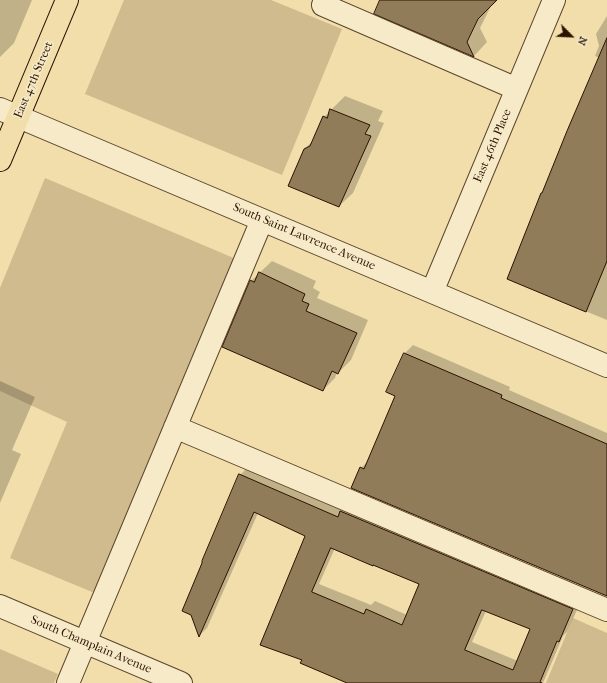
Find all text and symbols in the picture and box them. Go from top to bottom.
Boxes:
north arrow [551,16,591,56]
text: N [575,35,590,48]
street label: East 47th Street [11,39,57,121]
street label: East 46th Place [471,107,515,185]
street label: South Saint Lawrence Avenue [231,200,377,274]
street label: South Champlain Avenue [28,613,154,677]

